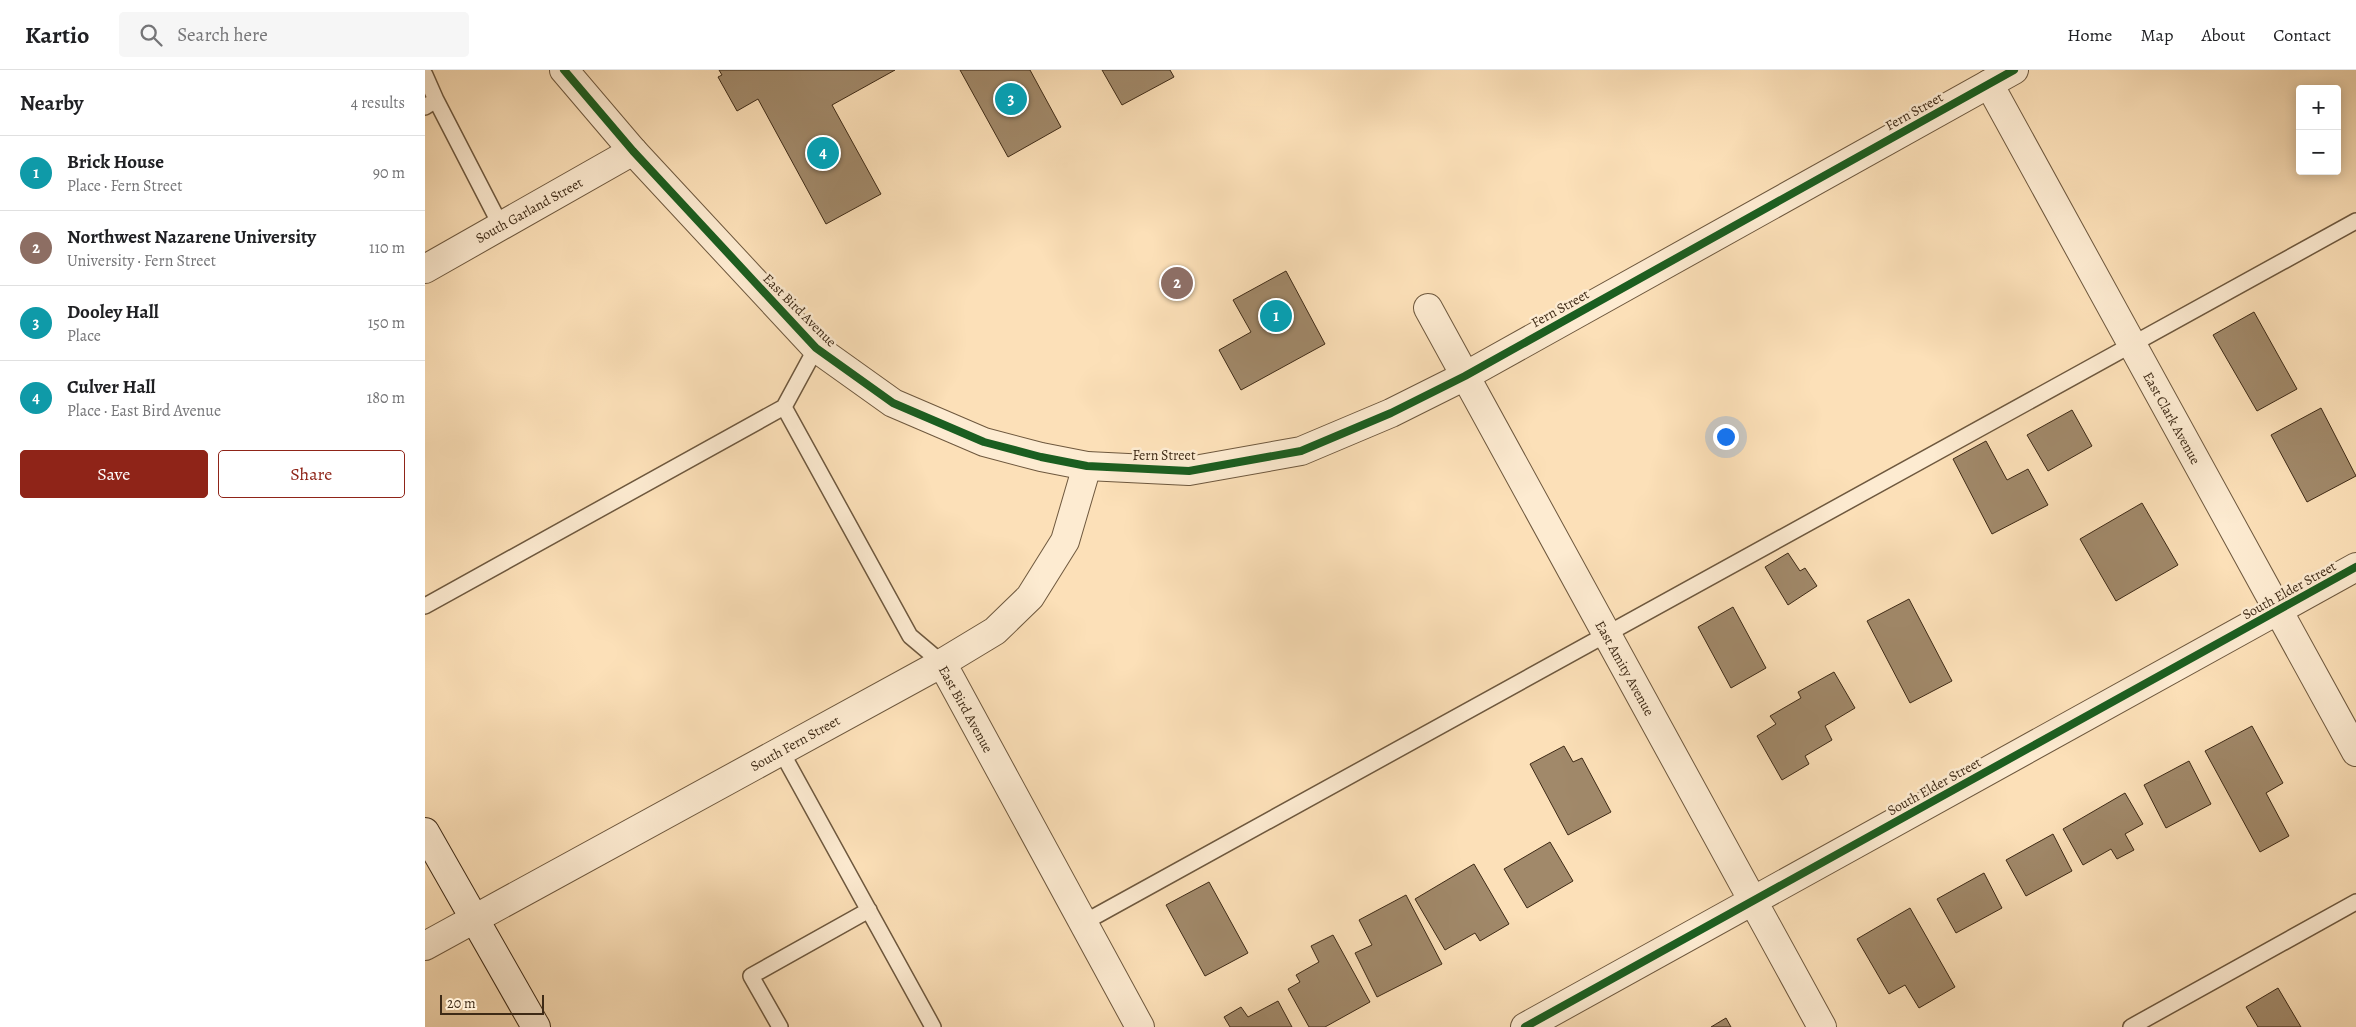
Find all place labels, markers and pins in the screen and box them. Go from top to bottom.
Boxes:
pin: 3 [995,80,1027,118]
pin: 4 [807,134,839,172]
pin: 2 [1161,264,1193,302]
pin: 1 [1260,297,1292,335]

